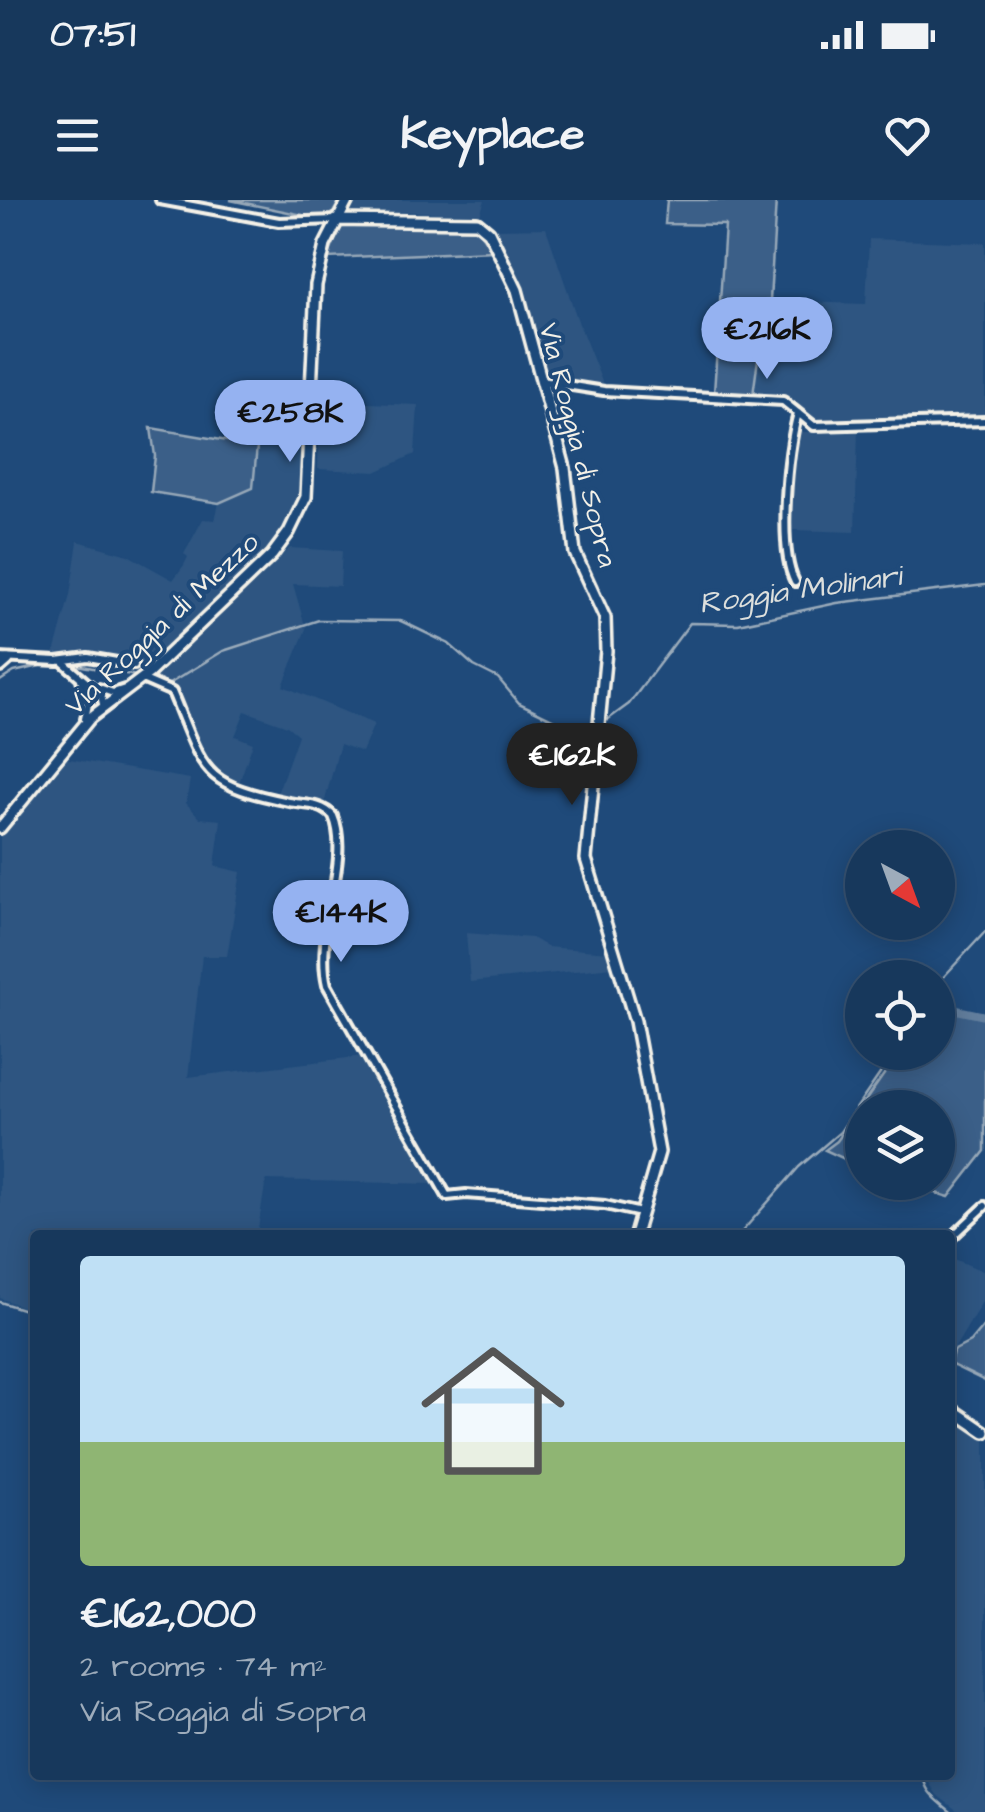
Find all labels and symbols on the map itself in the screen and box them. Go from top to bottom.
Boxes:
pin: €216K [697,297,837,382]
street label: Via Roggia di Sopra [528,319,627,571]
pin: €258K [220,380,360,465]
street label: Via Roggia di Mezzo [56,523,269,725]
water label: Roggia Molinari [696,555,907,626]
pin: €162K [502,723,642,808]
north arrow [845,830,955,940]
pin: €144K [271,880,411,965]

